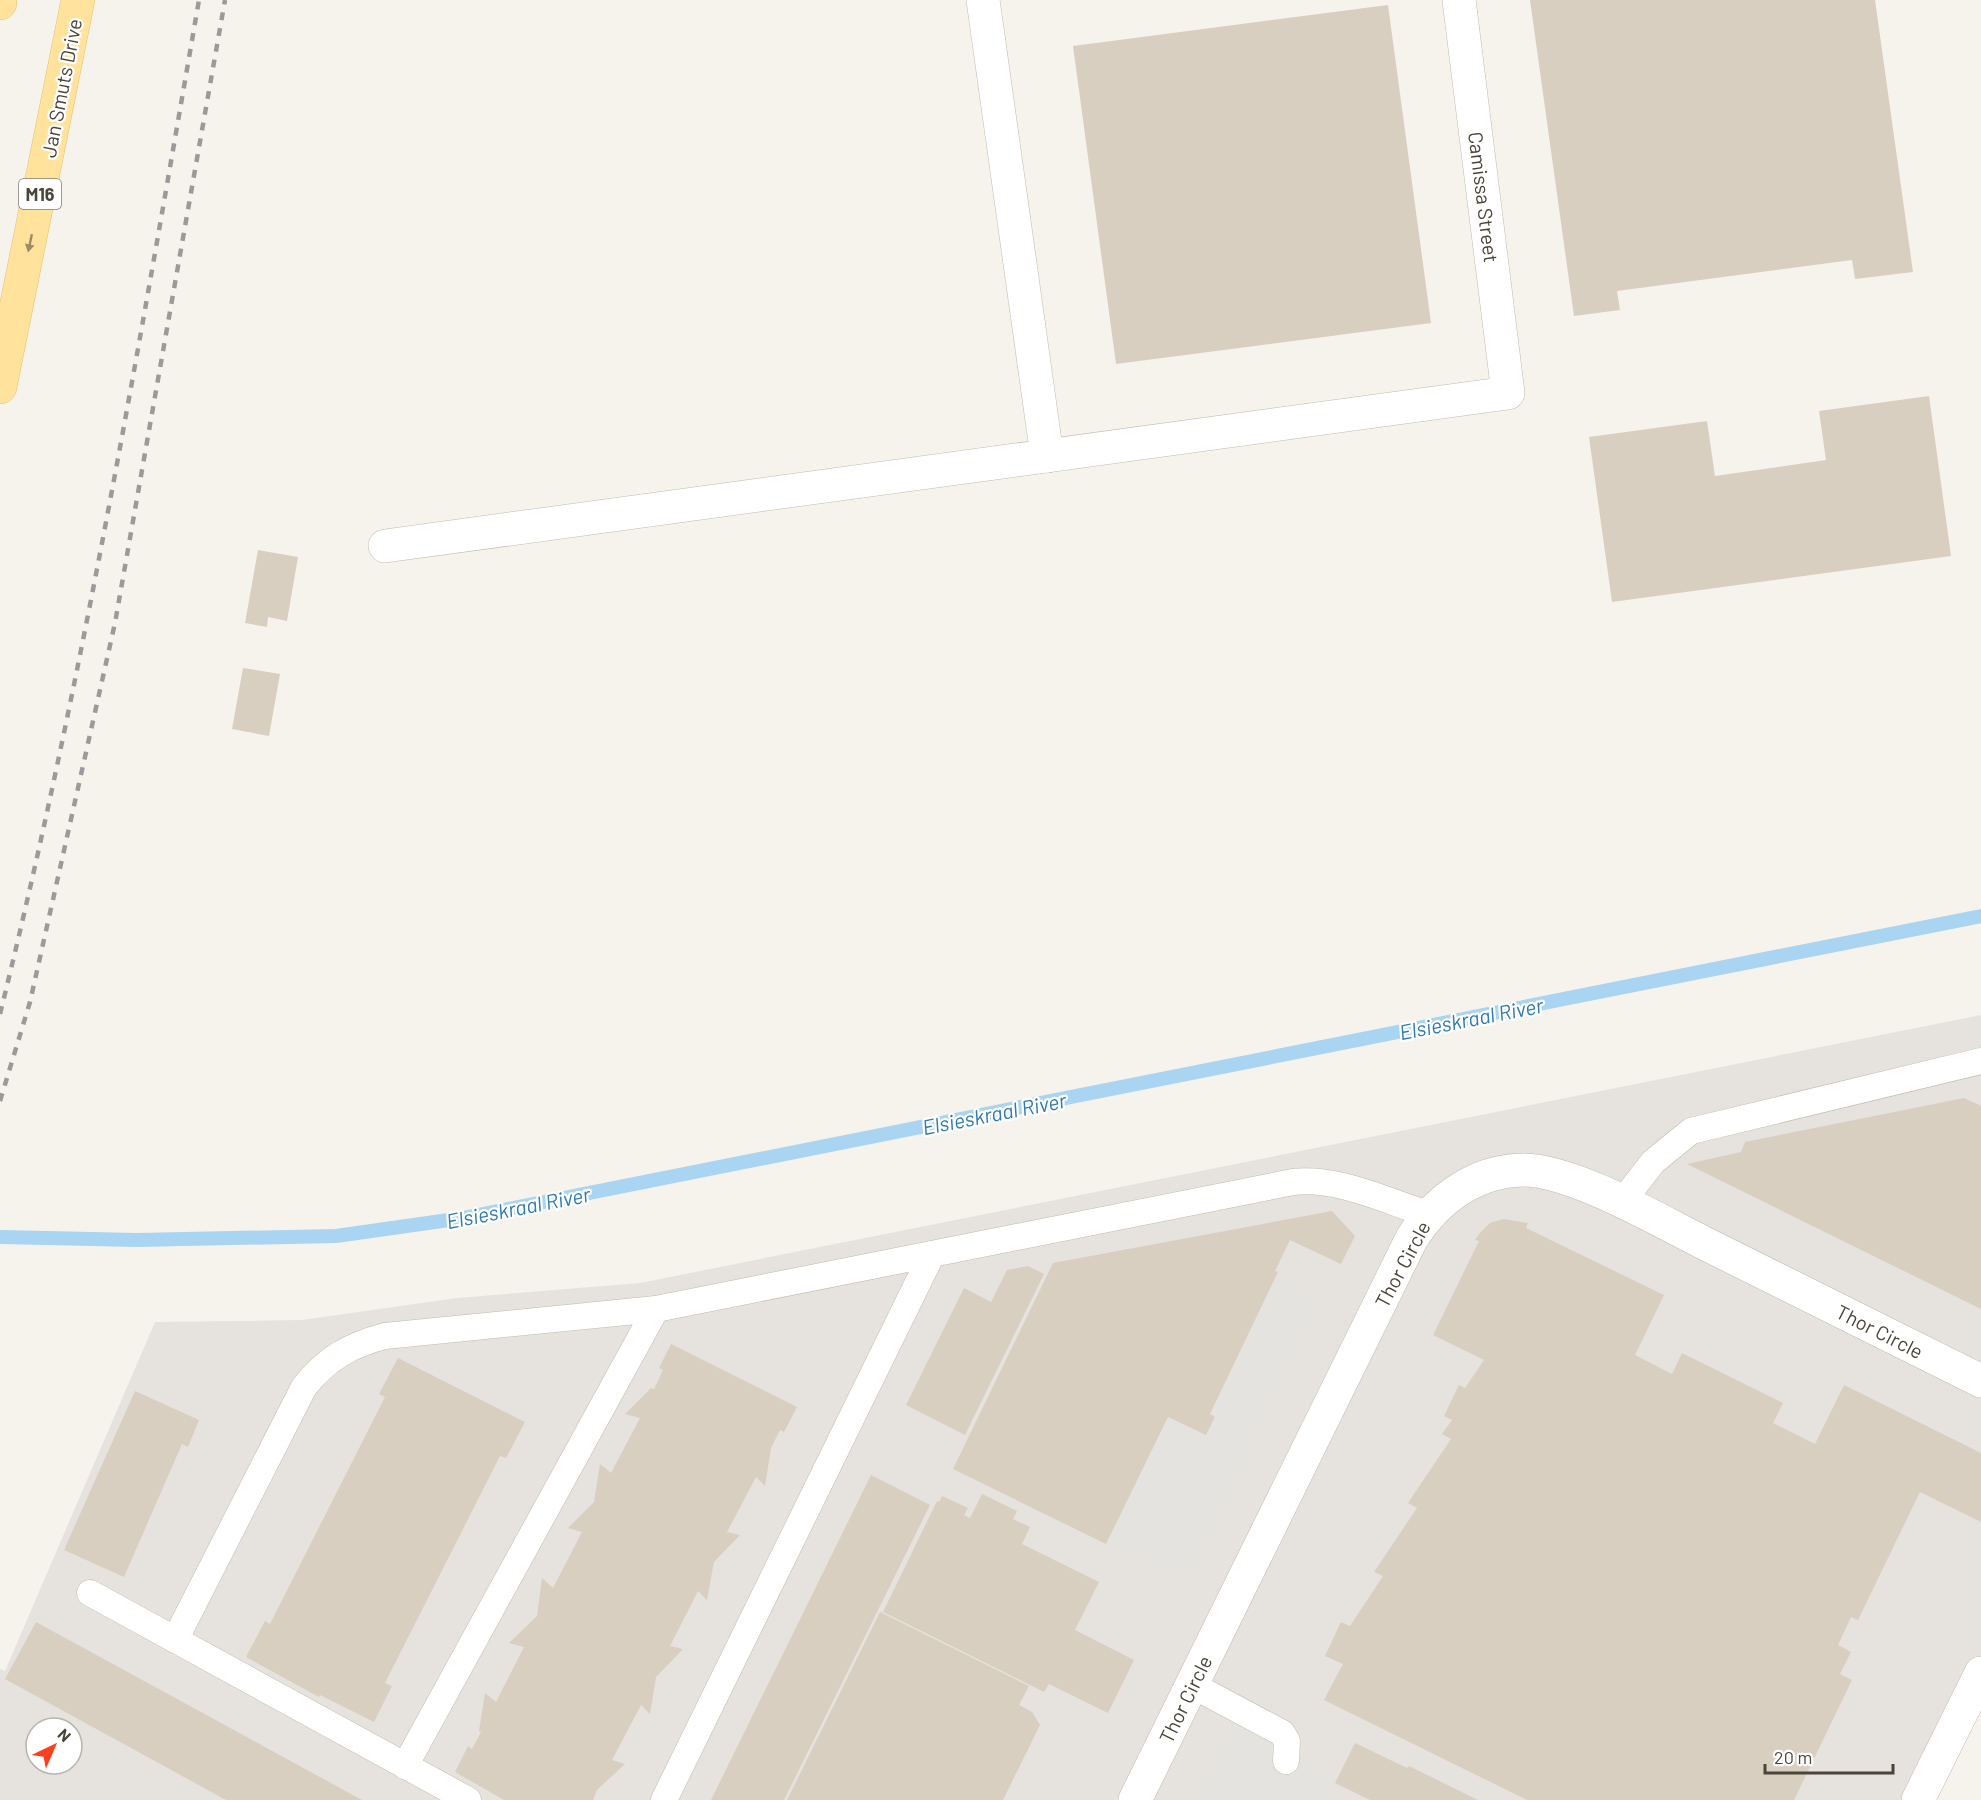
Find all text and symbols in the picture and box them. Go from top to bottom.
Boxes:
street label: Jan Smuts Drive [36,17,86,159]
street label: Camissa Street [1464,130,1504,264]
road number: M16 [19,179,61,209]
one-way arrow [25,234,34,253]
water label: Elsieskraal River [1397,992,1546,1044]
water label: Elsieskraal River [920,1087,1069,1139]
water label: Elsieskraal River [444,1181,593,1233]
street label: Thor Circle [1369,1217,1435,1311]
street label: Thor Circle [1833,1299,1927,1363]
street label: Thor Circle [1154,1651,1216,1747]
north arrow [24,1716,84,1776]
text: N [54,1724,75,1745]
scale bar [1765,1737,1892,1775]
text: 20 m [1774,1746,1812,1768]

